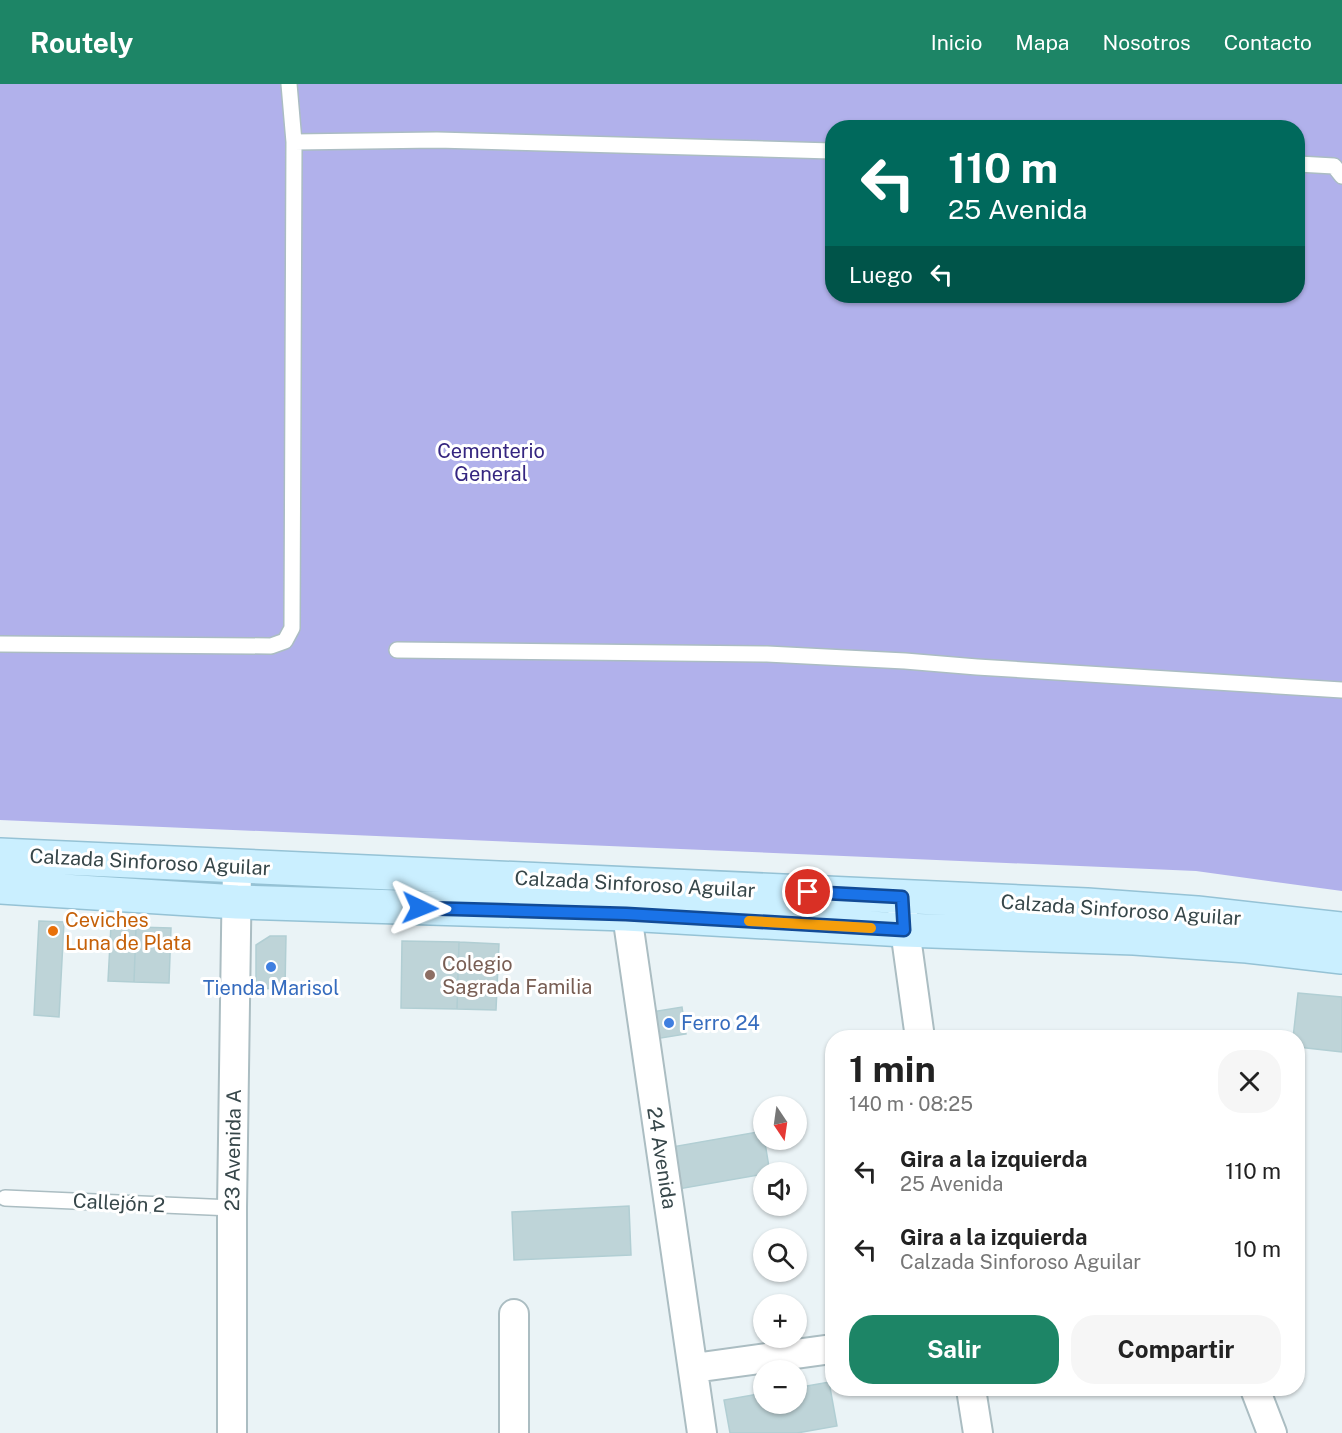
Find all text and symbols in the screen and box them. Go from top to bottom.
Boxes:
text: Routely [30,26,133,59]
text: Inicio [931,30,982,55]
text: Mapa [1015,30,1069,55]
text: Nosotros [1102,30,1191,55]
text: Contacto [1224,30,1312,55]
text: 110 m [948,143,1058,192]
icon: left [849,144,927,222]
text: 25 Avenida [948,193,1087,225]
icon: left [925,258,958,291]
text: Luego [849,262,913,288]
park label: Cementerio General [437,439,545,486]
street label: Calzada Sinforoso Aguilar [29,844,271,880]
street label: Calzada Sinforoso Aguilar [514,866,756,902]
pin [782,866,833,917]
icon: arrive [791,875,824,908]
position arrow [388,876,452,940]
street label: Calzada Sinforoso Aguilar [1000,890,1242,930]
place label: Ceviches Luna de Plata [65,908,192,955]
marker: Ceviches Luna de Plata [46,924,60,938]
place label: Colegio Sagrada Familia [442,952,592,999]
marker: Tienda Marisol [264,960,278,974]
marker: Colegio Sagrada Familia [423,968,437,982]
place label: Tienda Marisol [203,976,339,1000]
place label: Ferro 24 [681,1011,760,1035]
marker: Ferro 24 [662,1016,676,1030]
text: 1 min [849,1048,936,1090]
button: close [1218,1050,1281,1113]
street label: 23 Avenida A [220,1089,246,1211]
text: 140 m · 08:25 [849,1092,973,1116]
north arrow [753,1096,807,1150]
map controls [753,1096,807,1414]
street label: 24 Avenida [642,1105,682,1211]
text: Gira a la izquierda [900,1146,1087,1172]
icon: left [849,1155,882,1188]
text: 110 m [1225,1158,1281,1184]
button: sound [753,1162,807,1216]
text: 25 Avenida [900,1172,1003,1196]
street label: Callejón 2 [72,1189,166,1217]
text: Gira a la izquierda [900,1224,1087,1250]
button: search [753,1228,807,1282]
icon: left [849,1233,882,1266]
text: 10 m [1234,1236,1281,1262]
text: Calzada Sinforoso Aguilar [900,1250,1141,1274]
button: + [753,1294,807,1348]
button: Salir [849,1315,1059,1384]
button: Compartir [1071,1315,1281,1384]
button: − [753,1360,807,1414]

